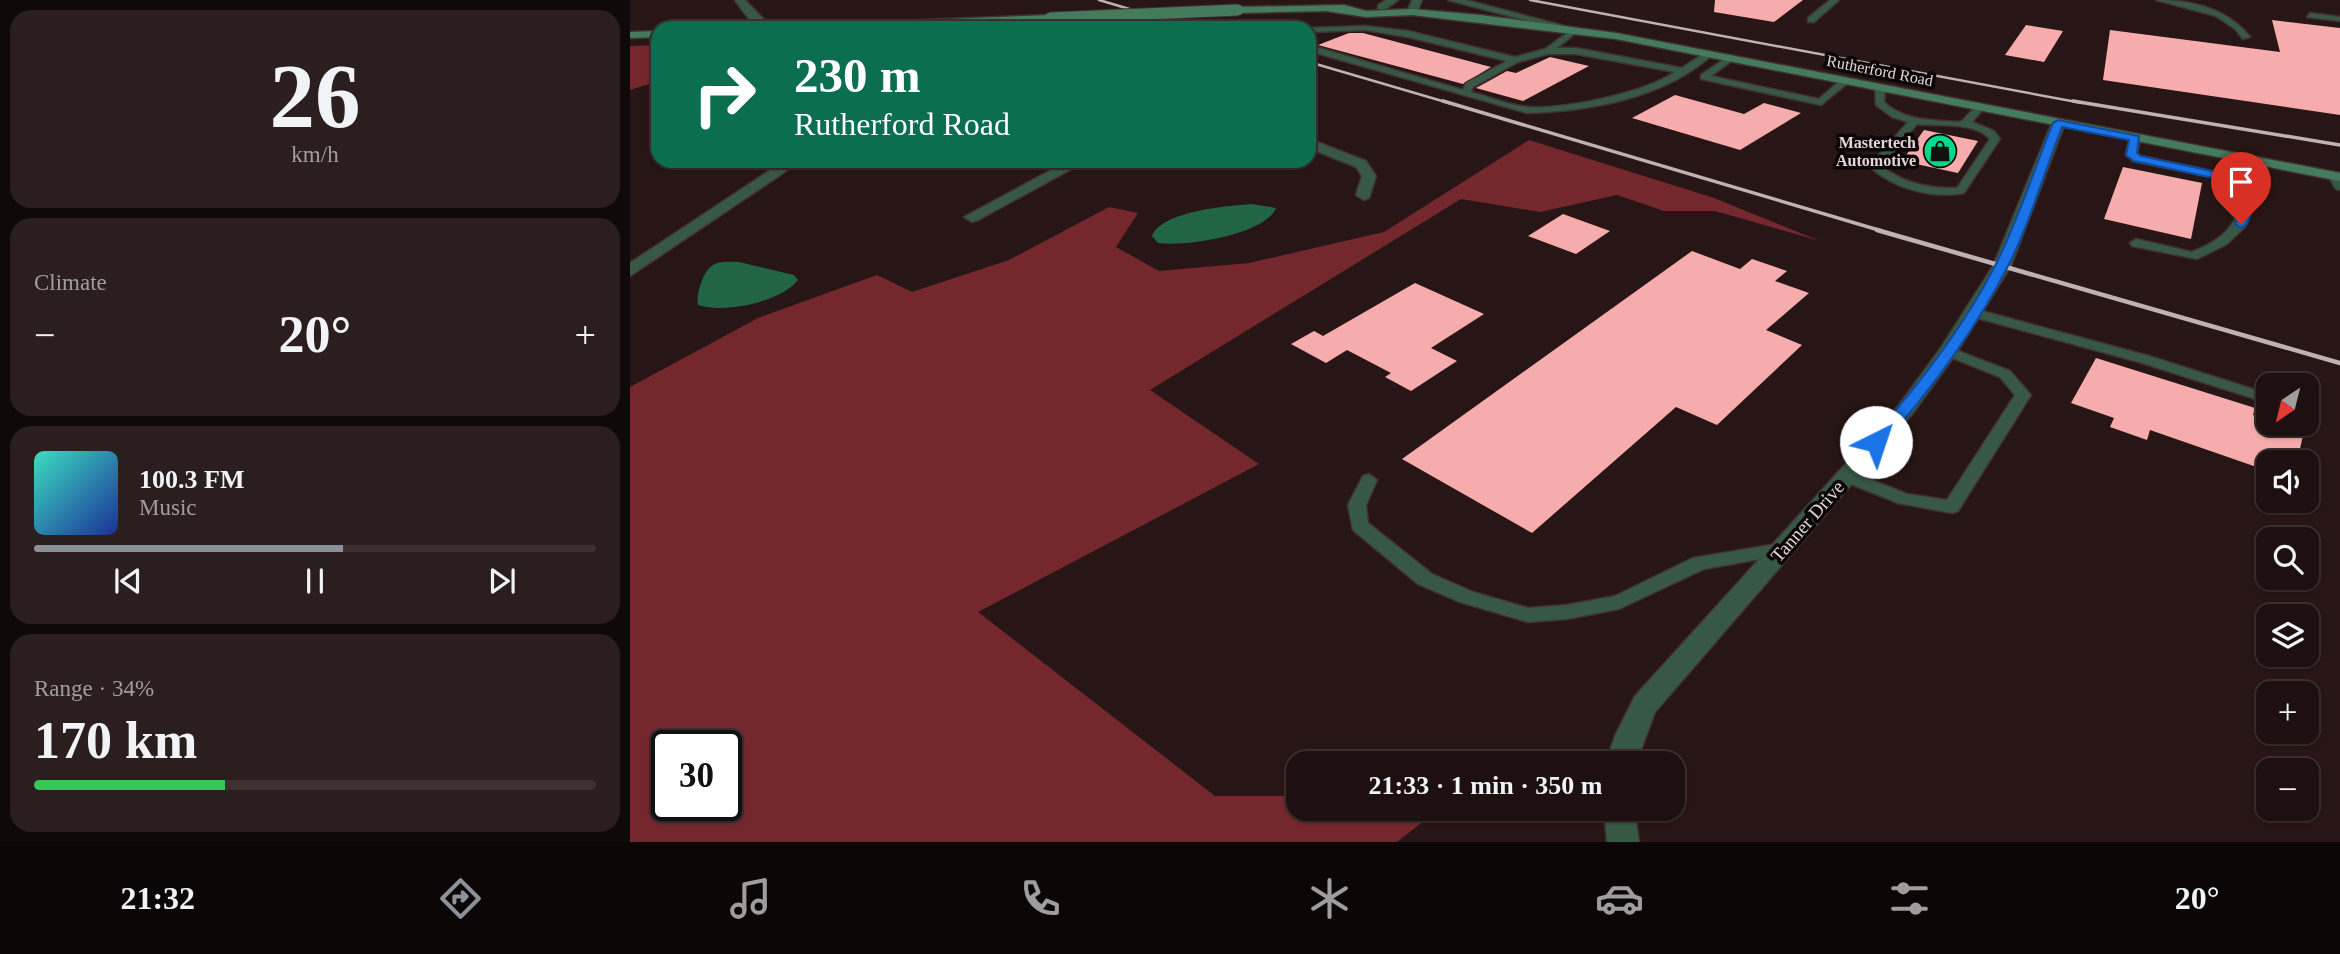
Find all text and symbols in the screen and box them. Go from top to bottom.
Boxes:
text: 26 [270,46,361,147]
text: 230 m [794,48,921,103]
icon: right [679,49,770,140]
street label: Rutherford Road [1825,52,1935,89]
text: Rutherford Road [794,106,1010,142]
shop icon: Mastertech Automotive [1921,132,1959,170]
place label: Mastertech Automotive [1836,134,1916,169]
text: km/h [291,142,339,167]
pin [2211,152,2271,224]
icon: arrive [2222,163,2260,201]
text: Climate [34,270,107,295]
text: 20° [279,306,351,363]
text: − [34,314,55,356]
text: + [575,314,596,356]
north arrow [2256,373,2319,436]
map controls [2256,373,2319,821]
position arrow [1839,405,1913,479]
button: sound [2256,450,2319,513]
text: 100.3 FM [139,465,244,494]
street label: Tanner Drive [1766,477,1848,566]
text: Music [139,495,197,520]
button: search [2256,527,2319,590]
icon: previous [109,562,147,600]
icon: pause [296,562,334,600]
icon: next [483,562,521,600]
button: layers [2256,604,2319,667]
text: Range · 34% [34,676,154,701]
button: + [2256,681,2319,744]
text: 170 km [34,712,197,769]
speed limit sign: 30 [651,730,742,821]
button: − [2256,758,2319,821]
text: 21:33 · 1 min · 350 m [1369,771,1603,800]
icon: directions [436,874,485,923]
icon: music [726,874,775,923]
icon: phone [1016,874,1065,923]
icon: climate [1305,874,1354,923]
icon: car [1595,874,1644,923]
icon: filters [1885,874,1934,923]
text: 21:32 [120,880,195,916]
text: 20° [2175,880,2220,916]

